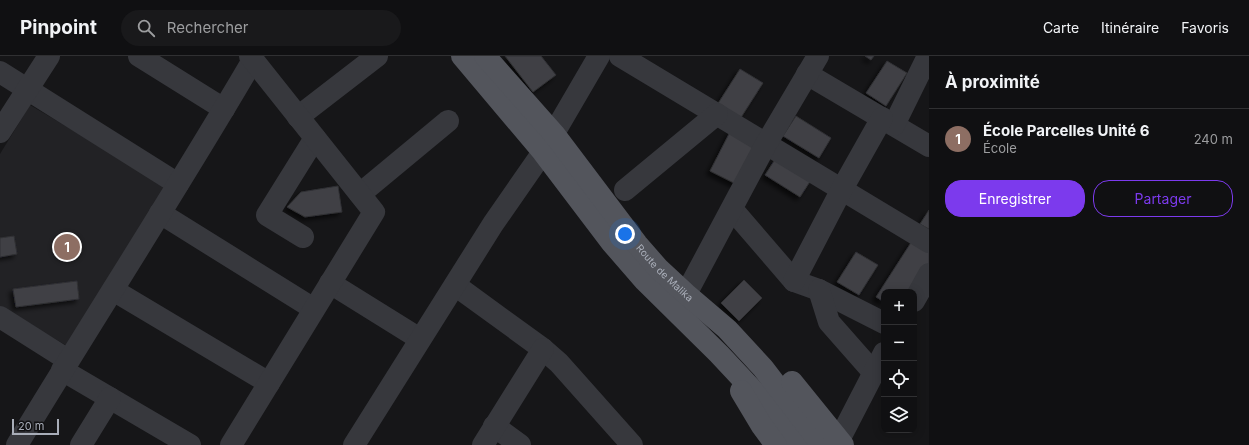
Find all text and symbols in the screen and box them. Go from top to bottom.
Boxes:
search box [121,10,401,46]
text: Pinpoint [20,16,97,39]
icon: search [135,17,157,39]
text: Rechercher [167,18,248,37]
text: Carte [1043,19,1079,36]
text: Itinéraire [1101,19,1159,36]
text: Favoris [1181,19,1229,36]
text: À proximité [945,72,1040,92]
text: École Parcelles Unité 6 [983,121,1149,140]
text: 1 [955,131,961,147]
text: 240 m [1194,131,1233,147]
text: École [983,140,1017,156]
button: Enregistrer [945,180,1085,217]
button: Partager [1093,180,1233,217]
your location [615,224,635,244]
pin: 1 [54,232,80,262]
street label: Route de Malika [634,242,696,304]
map controls [881,289,917,433]
button: + [881,289,917,325]
button: − [881,325,917,361]
button: locate [881,361,917,397]
button: layers [881,397,917,433]
scale bar [12,417,59,436]
text: 20 m [18,419,44,433]

